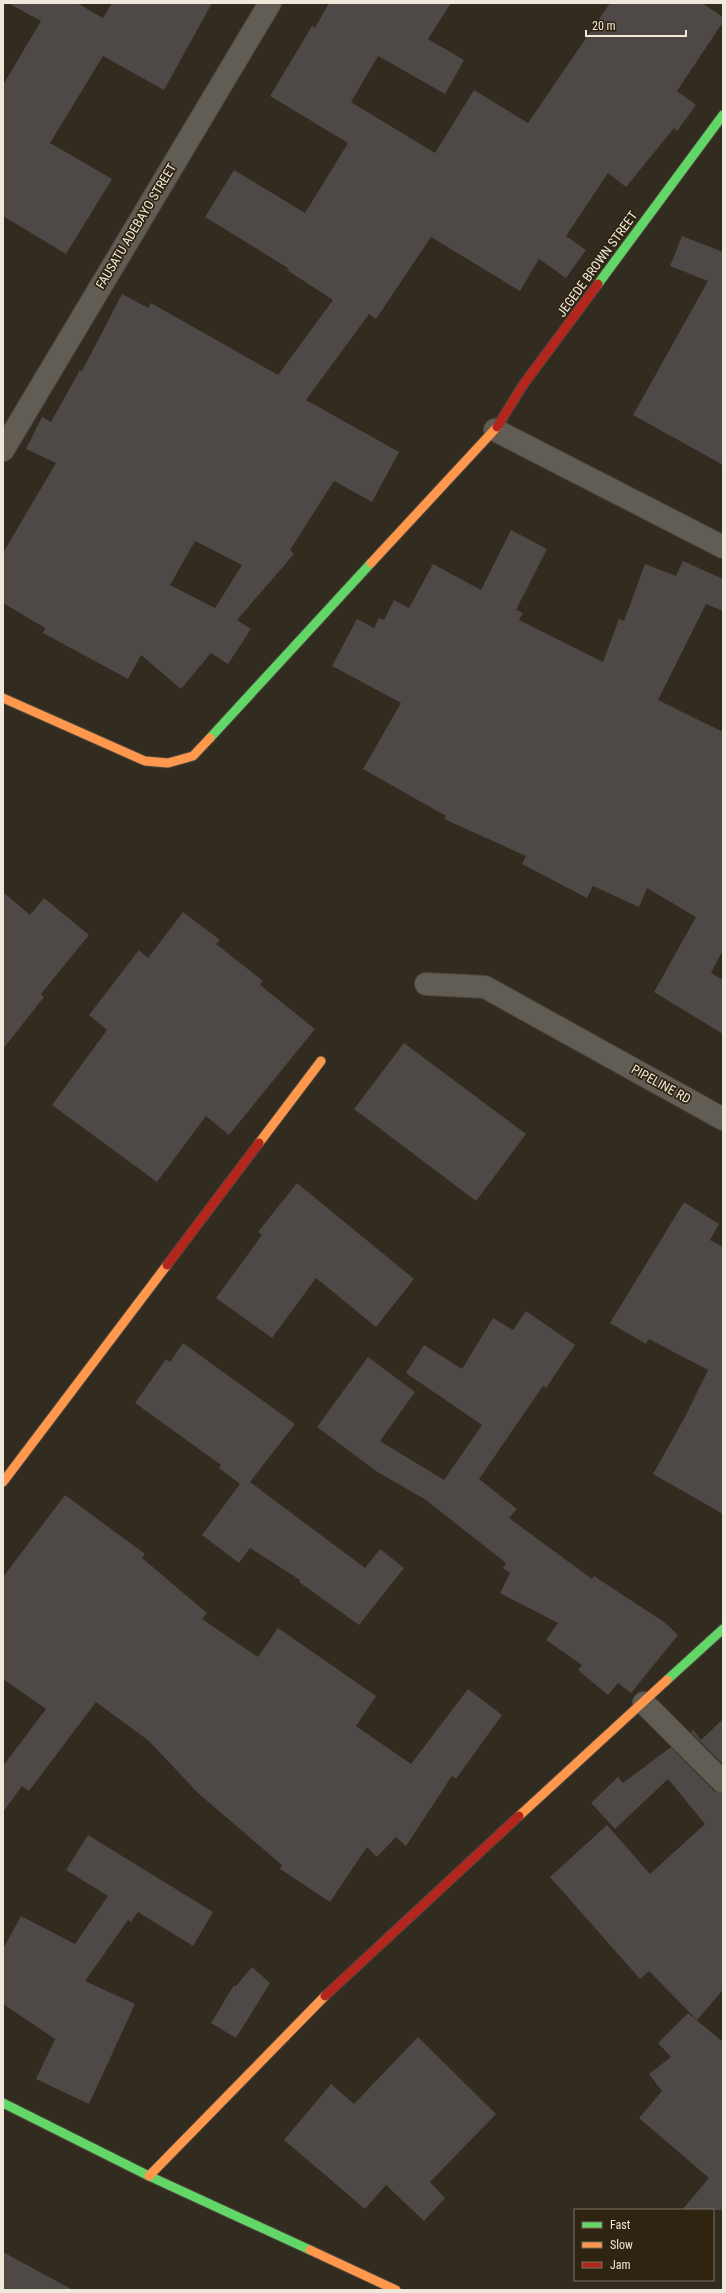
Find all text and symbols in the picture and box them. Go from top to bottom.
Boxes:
scale bar [586,12,686,38]
text: 20 m [592,19,616,33]
street label: FAUSATU ADEBAYO STREET [93,160,179,291]
street label: JEGEDE BROWN STREET [554,208,640,320]
street label: PIPELINE RD [629,1062,693,1106]
legend [574,2209,714,2281]
text: Fast [610,2218,631,2232]
text: Slow [610,2238,633,2252]
text: Jam [610,2258,631,2272]

